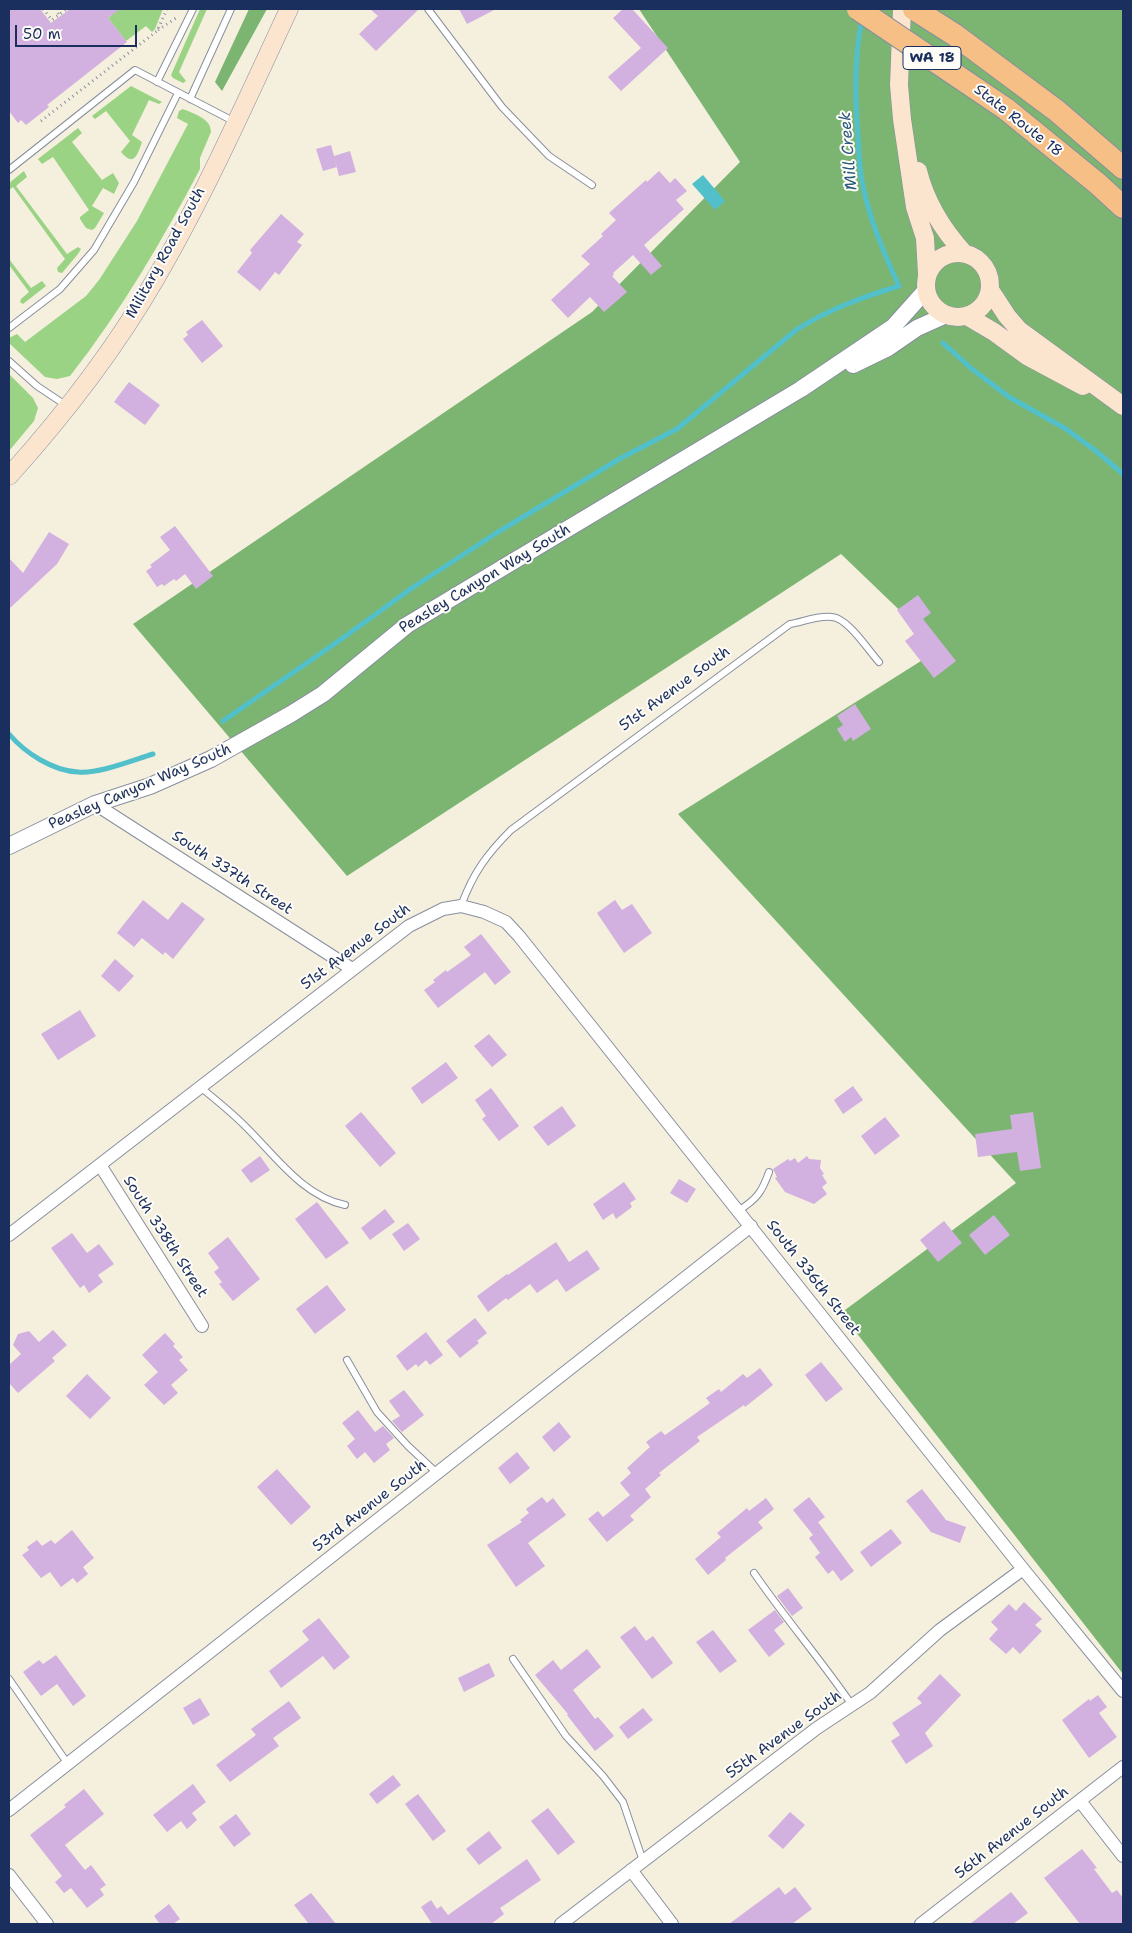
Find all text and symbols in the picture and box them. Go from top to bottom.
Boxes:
scale bar [18,15,140,47]
text: 50 m [23,24,61,44]
road number: WA 18 [903,46,961,70]
street label: State Route 18 [970,81,1066,161]
water label: Mill Creek [836,111,862,191]
street label: Military Road South [122,184,210,322]
street label: Peasley Canyon Way South [396,521,574,637]
street label: 51st Avenue South [616,643,734,735]
street label: Peasley Canyon Way South [46,740,234,834]
street label: South 337th Street [168,827,296,919]
street label: 51st Avenue South [298,900,414,994]
street label: South 338th Street [119,1173,211,1301]
street label: South 336th Street [762,1217,864,1339]
street label: 53rd Avenue South [310,1456,430,1556]
street label: 55th Avenue South [723,1687,845,1783]
street label: 56th Avenue South [952,1783,1072,1883]

